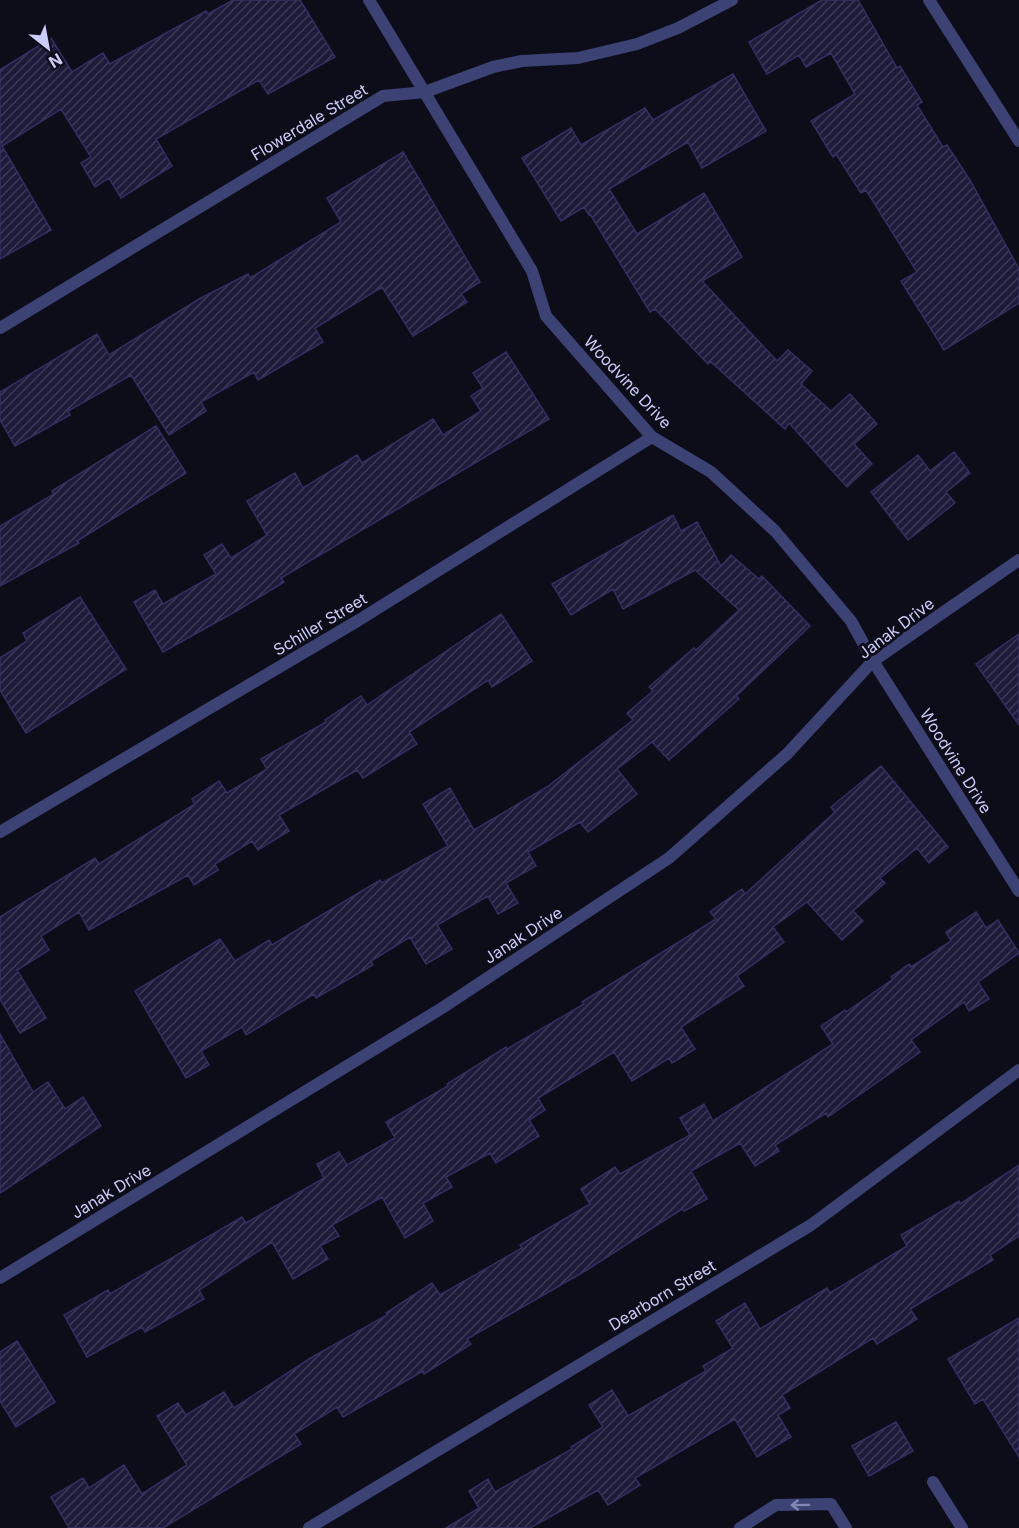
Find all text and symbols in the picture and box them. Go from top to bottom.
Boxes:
north arrow [18,18,78,78]
text: N [45,49,66,73]
street label: Flowerdale Street [247,79,371,165]
street label: Woodvine Drive [580,331,676,433]
street label: Schiller Street [270,588,370,660]
street label: Janak Drive [854,593,938,663]
street label: Woodvine Drive [916,705,996,817]
street label: Janak Drive [480,902,566,968]
street label: Janak Drive [67,1159,155,1223]
street label: Dearborn Street [605,1255,719,1335]
one-way arrow [791,1499,811,1511]

